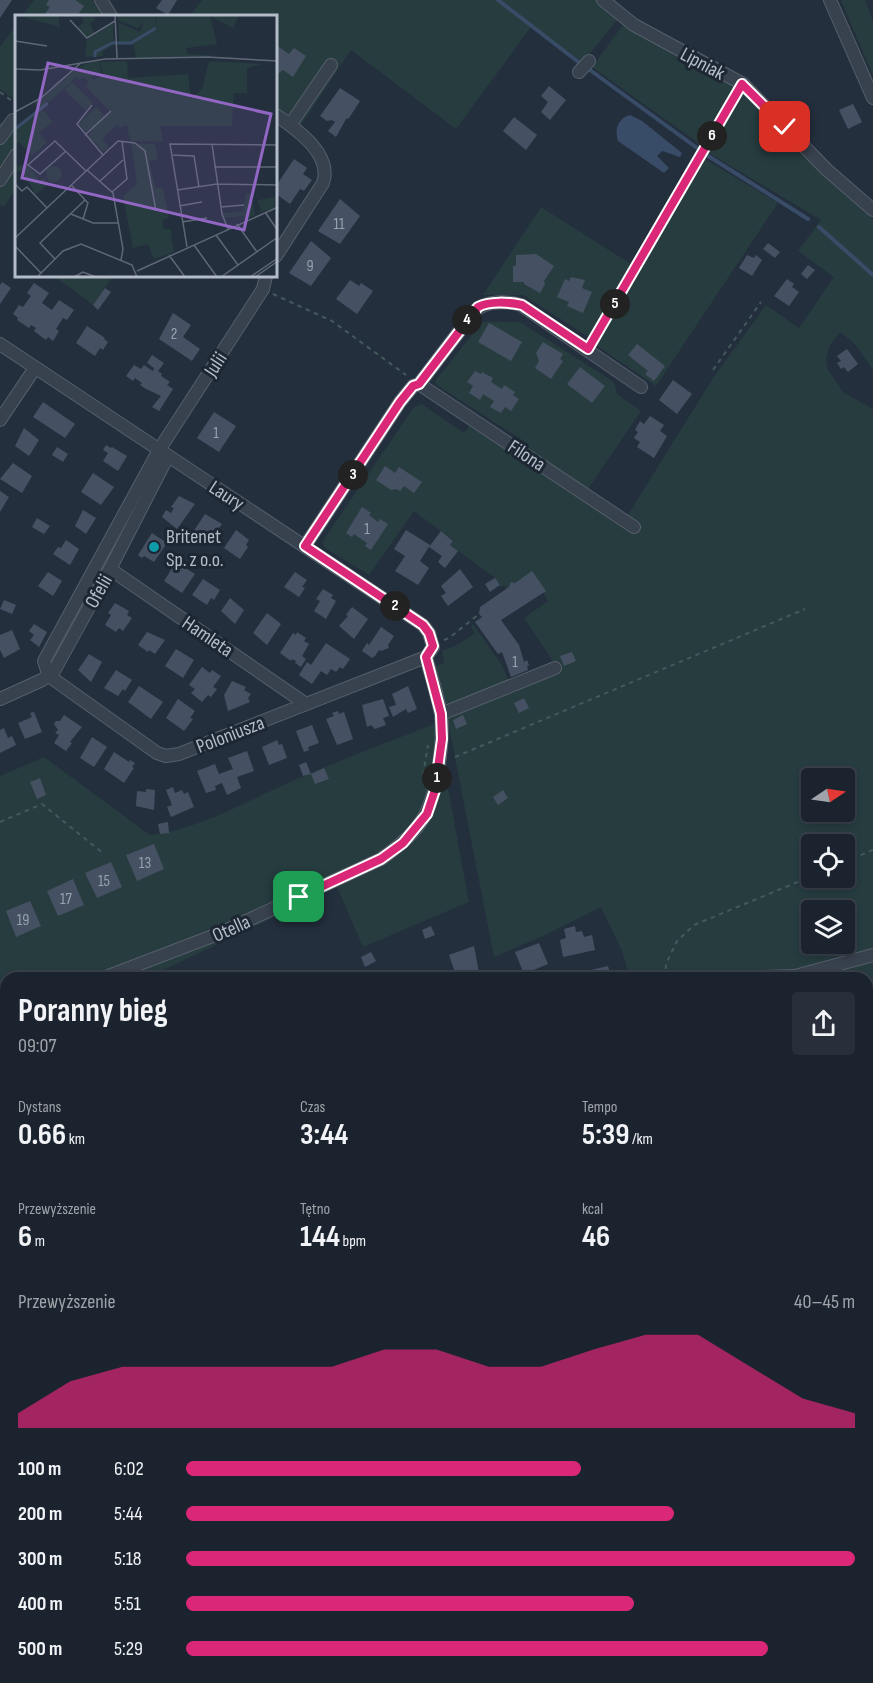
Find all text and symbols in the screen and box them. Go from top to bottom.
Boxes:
inset map [15,15,278,278]
street label: Lipniak [676,42,729,86]
pin [759,101,810,152]
icon: check [768,110,801,143]
pin: 6 [697,121,727,151]
text: 6 [708,126,716,145]
house number: 11 [333,215,345,234]
house number: 9 [306,257,314,276]
pin: 5 [600,289,630,319]
text: 5 [611,294,619,313]
pin: 4 [452,305,482,335]
text: 4 [463,310,471,329]
house number: 2 [171,325,177,344]
street label: Julii [199,348,232,382]
house number: 1 [213,424,219,443]
street label: Filona [503,435,550,477]
pin: 3 [338,460,368,490]
text: 3 [349,465,357,484]
street label: Laury [204,476,249,516]
house number: 1 [364,520,370,539]
place label: Britenet Sp. z o.o. [166,525,224,572]
marker: Britenet Sp. z o.o. [147,540,161,554]
street label: Ofelii [80,570,118,613]
pin: 2 [380,591,410,621]
text: 2 [391,596,399,615]
street label: Hamleta [177,611,237,662]
house number: 1 [512,653,518,672]
street label: Poloniusza [193,711,268,759]
pin: 1 [422,763,452,793]
text: 1 [434,768,440,787]
north arrow [801,768,855,822]
map controls [801,768,855,954]
button: locate [801,834,855,888]
house number: 13 [139,854,151,873]
pin [273,871,324,922]
house number: 15 [98,872,110,891]
icon: arrive [282,880,315,913]
house number: 17 [60,890,73,909]
button: layers [801,900,855,954]
street label: Otella [209,910,254,948]
house number: 19 [17,911,29,930]
text: Poranny bieg [18,991,168,1031]
button: share [792,992,855,1055]
text: 09:07 [18,1034,56,1058]
text: Dystans [18,1098,61,1117]
text: Czas [300,1098,325,1117]
text: Tempo [582,1098,617,1117]
text: 0.66 [18,1117,66,1153]
text: 3:44 [300,1117,348,1153]
text: 5:39 [582,1117,630,1153]
text: km [66,1130,85,1149]
text: /km [630,1130,653,1149]
text: Przewyższenie [18,1200,96,1219]
text: Tętno [300,1200,330,1219]
text: kcal [582,1200,603,1219]
text: 6 [18,1219,32,1255]
text: 144 [300,1219,340,1255]
text: 46 [582,1219,610,1255]
text: m [32,1232,45,1251]
text: bpm [340,1232,366,1251]
text: Przewyższenie [18,1290,116,1314]
text: 40–45 m [794,1290,855,1314]
text: 100 m [18,1457,61,1481]
text: 6:02 [114,1457,144,1481]
text: 200 m [18,1502,62,1526]
text: 5:44 [114,1502,143,1526]
text: 300 m [18,1547,62,1571]
text: 5:18 [114,1547,142,1571]
text: 400 m [18,1592,63,1616]
text: 5:51 [114,1592,141,1616]
text: 500 m [18,1637,62,1661]
text: 5:29 [114,1637,143,1661]

